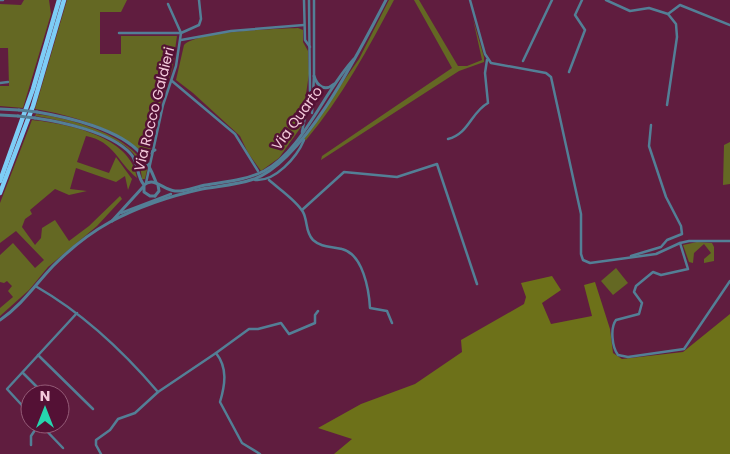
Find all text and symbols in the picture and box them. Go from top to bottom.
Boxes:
street label: Via Rocco Galdieri [129,45,179,173]
street label: Via Quarto [267,82,327,154]
north arrow [20,384,70,434]
text: N [40,386,50,406]

